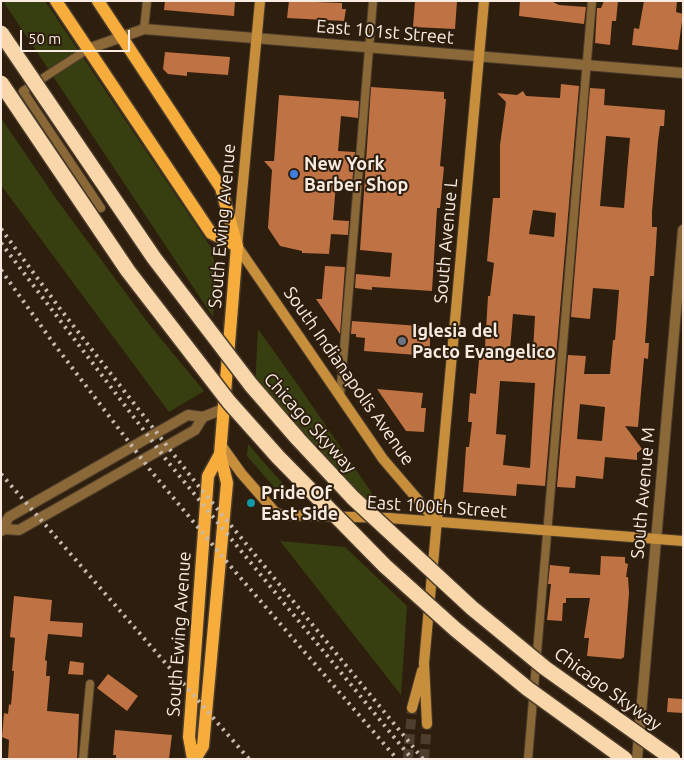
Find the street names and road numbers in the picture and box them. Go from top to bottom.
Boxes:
street label: East 101st Street [315,15,455,49]
street label: South Ewing Avenue [204,143,240,309]
street label: South Avenue L [430,177,462,305]
street label: South Indianapolis Avenue [279,283,419,469]
street label: Chicago Skyway [259,368,361,478]
street label: South Avenue M [626,426,660,560]
street label: East 100th Street [366,491,508,523]
street label: South Ewing Avenue [162,551,196,717]
street label: Chicago Skyway [550,643,666,735]

